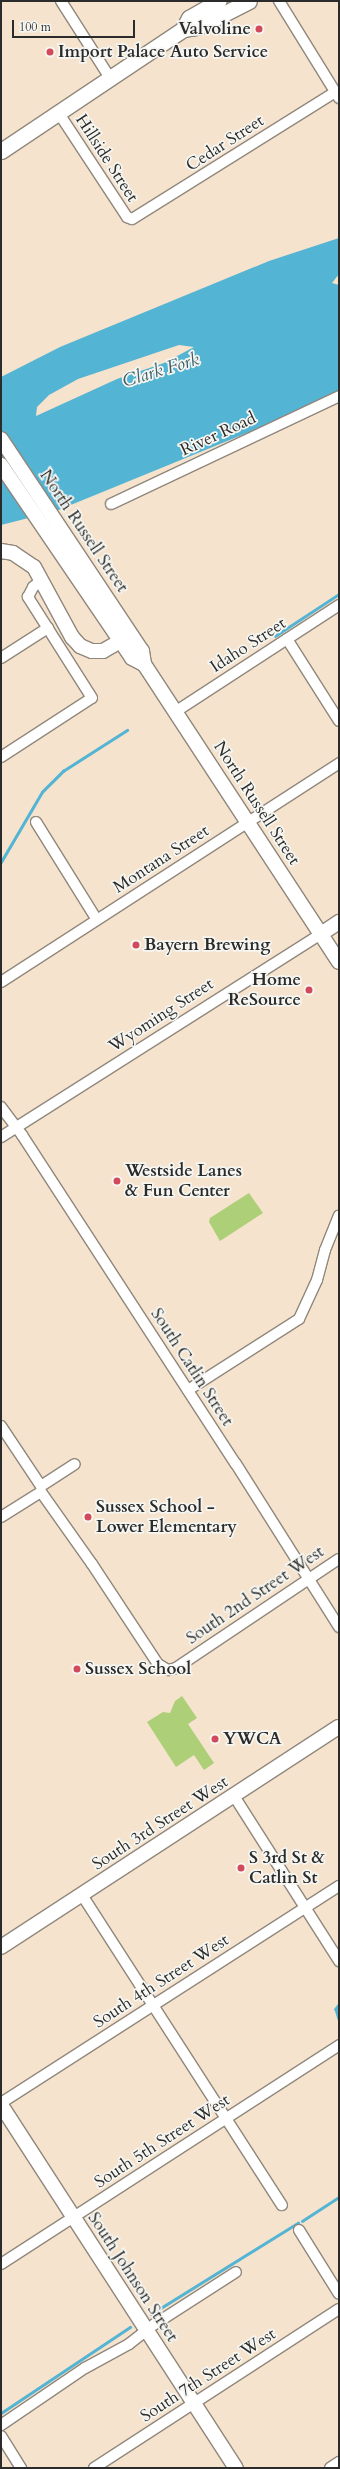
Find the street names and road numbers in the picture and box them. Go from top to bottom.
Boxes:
street label: Hillside Street [71,110,143,206]
street label: Cedar Street [182,110,268,176]
street label: River Road [177,408,259,460]
street label: North Russell Street [35,466,133,596]
street label: Idaho Street [206,613,290,677]
street label: North Russell Street [209,737,305,869]
street label: Montana Street [109,820,213,898]
street label: Wyoming Street [105,974,217,1056]
street label: South Catlin Street [146,1304,238,1430]
street label: South 2nd Street West [182,1541,328,1649]
street label: South 3rd Street West [88,1771,232,1875]
street label: South 4th Street West [89,1930,233,2032]
street label: South 5th Street West [90,2090,234,2192]
street label: South Johnson Street [84,2208,182,2346]
street label: South 7th Street West [136,2324,280,2426]

